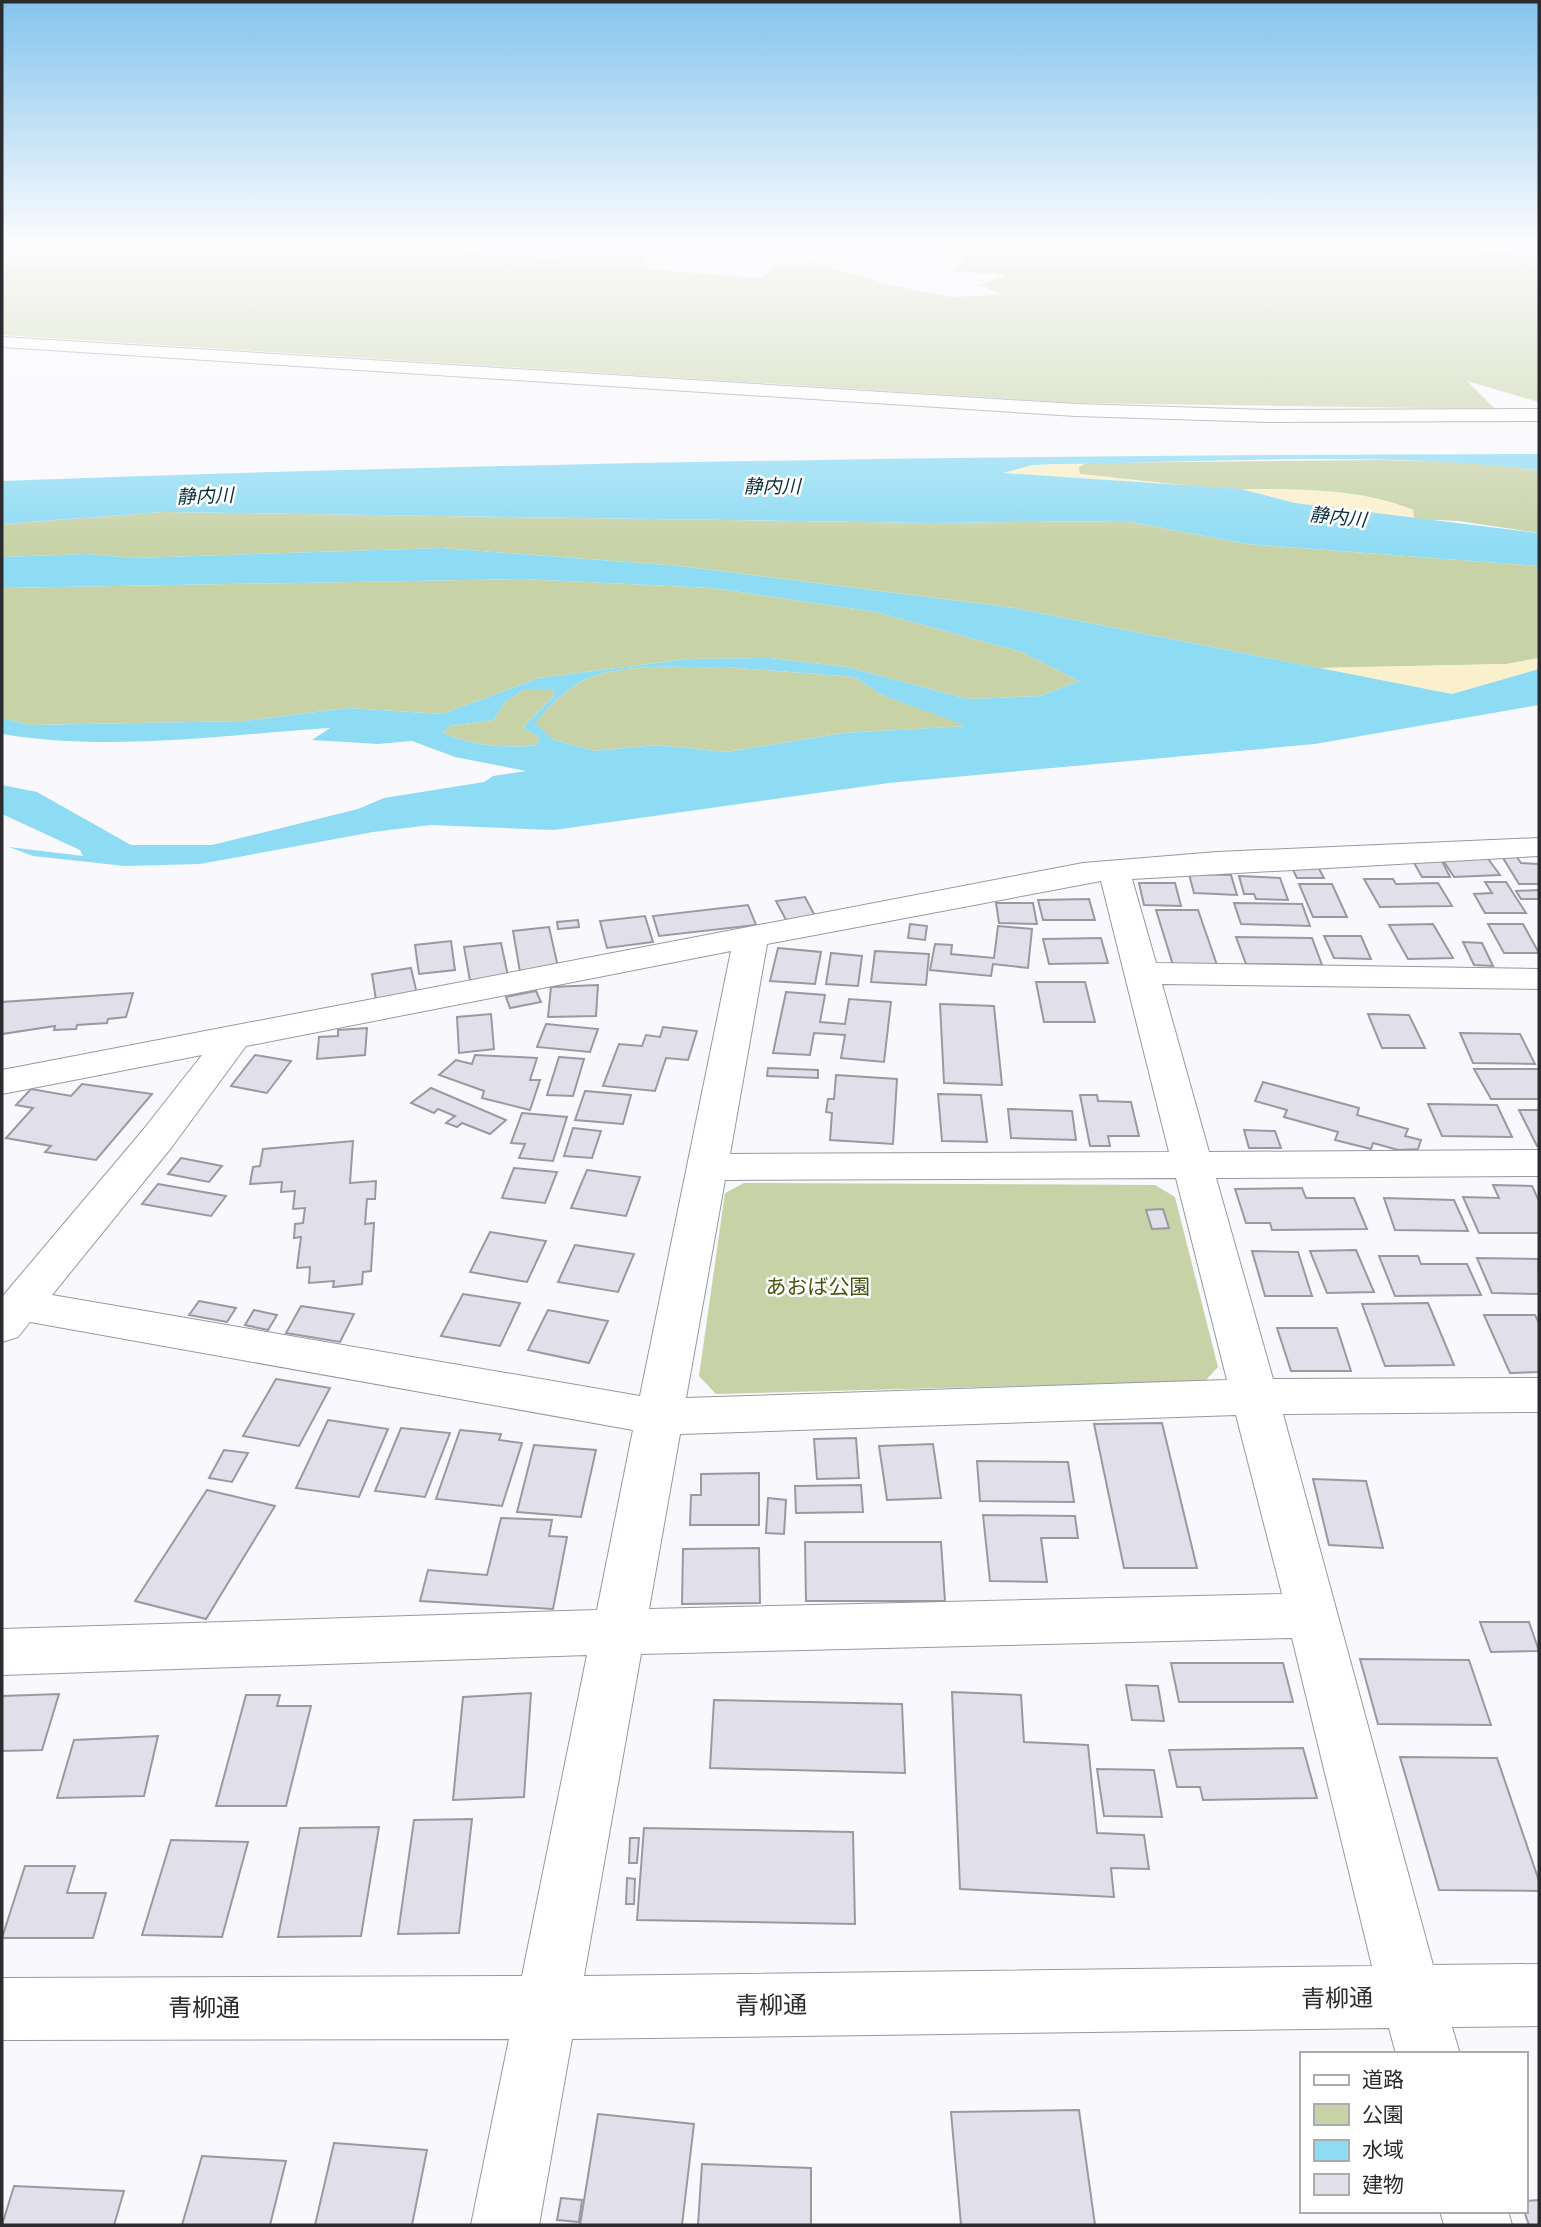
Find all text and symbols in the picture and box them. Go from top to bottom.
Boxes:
water label: 静内川 [743,474,802,501]
water label: 静内川 [176,482,236,511]
water label: 静内川 [1308,502,1370,535]
park label: あおば公園 [766,1272,871,1302]
street label: 青柳通 [1301,1981,1373,2017]
street label: 青柳通 [735,1988,807,2024]
street label: 青柳通 [168,1991,240,2026]
legend [1300,2052,1527,2213]
text: 道路 [1362,2065,1404,2095]
text: 公園 [1362,2100,1404,2130]
text: 水域 [1362,2135,1404,2165]
text: 建物 [1362,2170,1404,2200]

